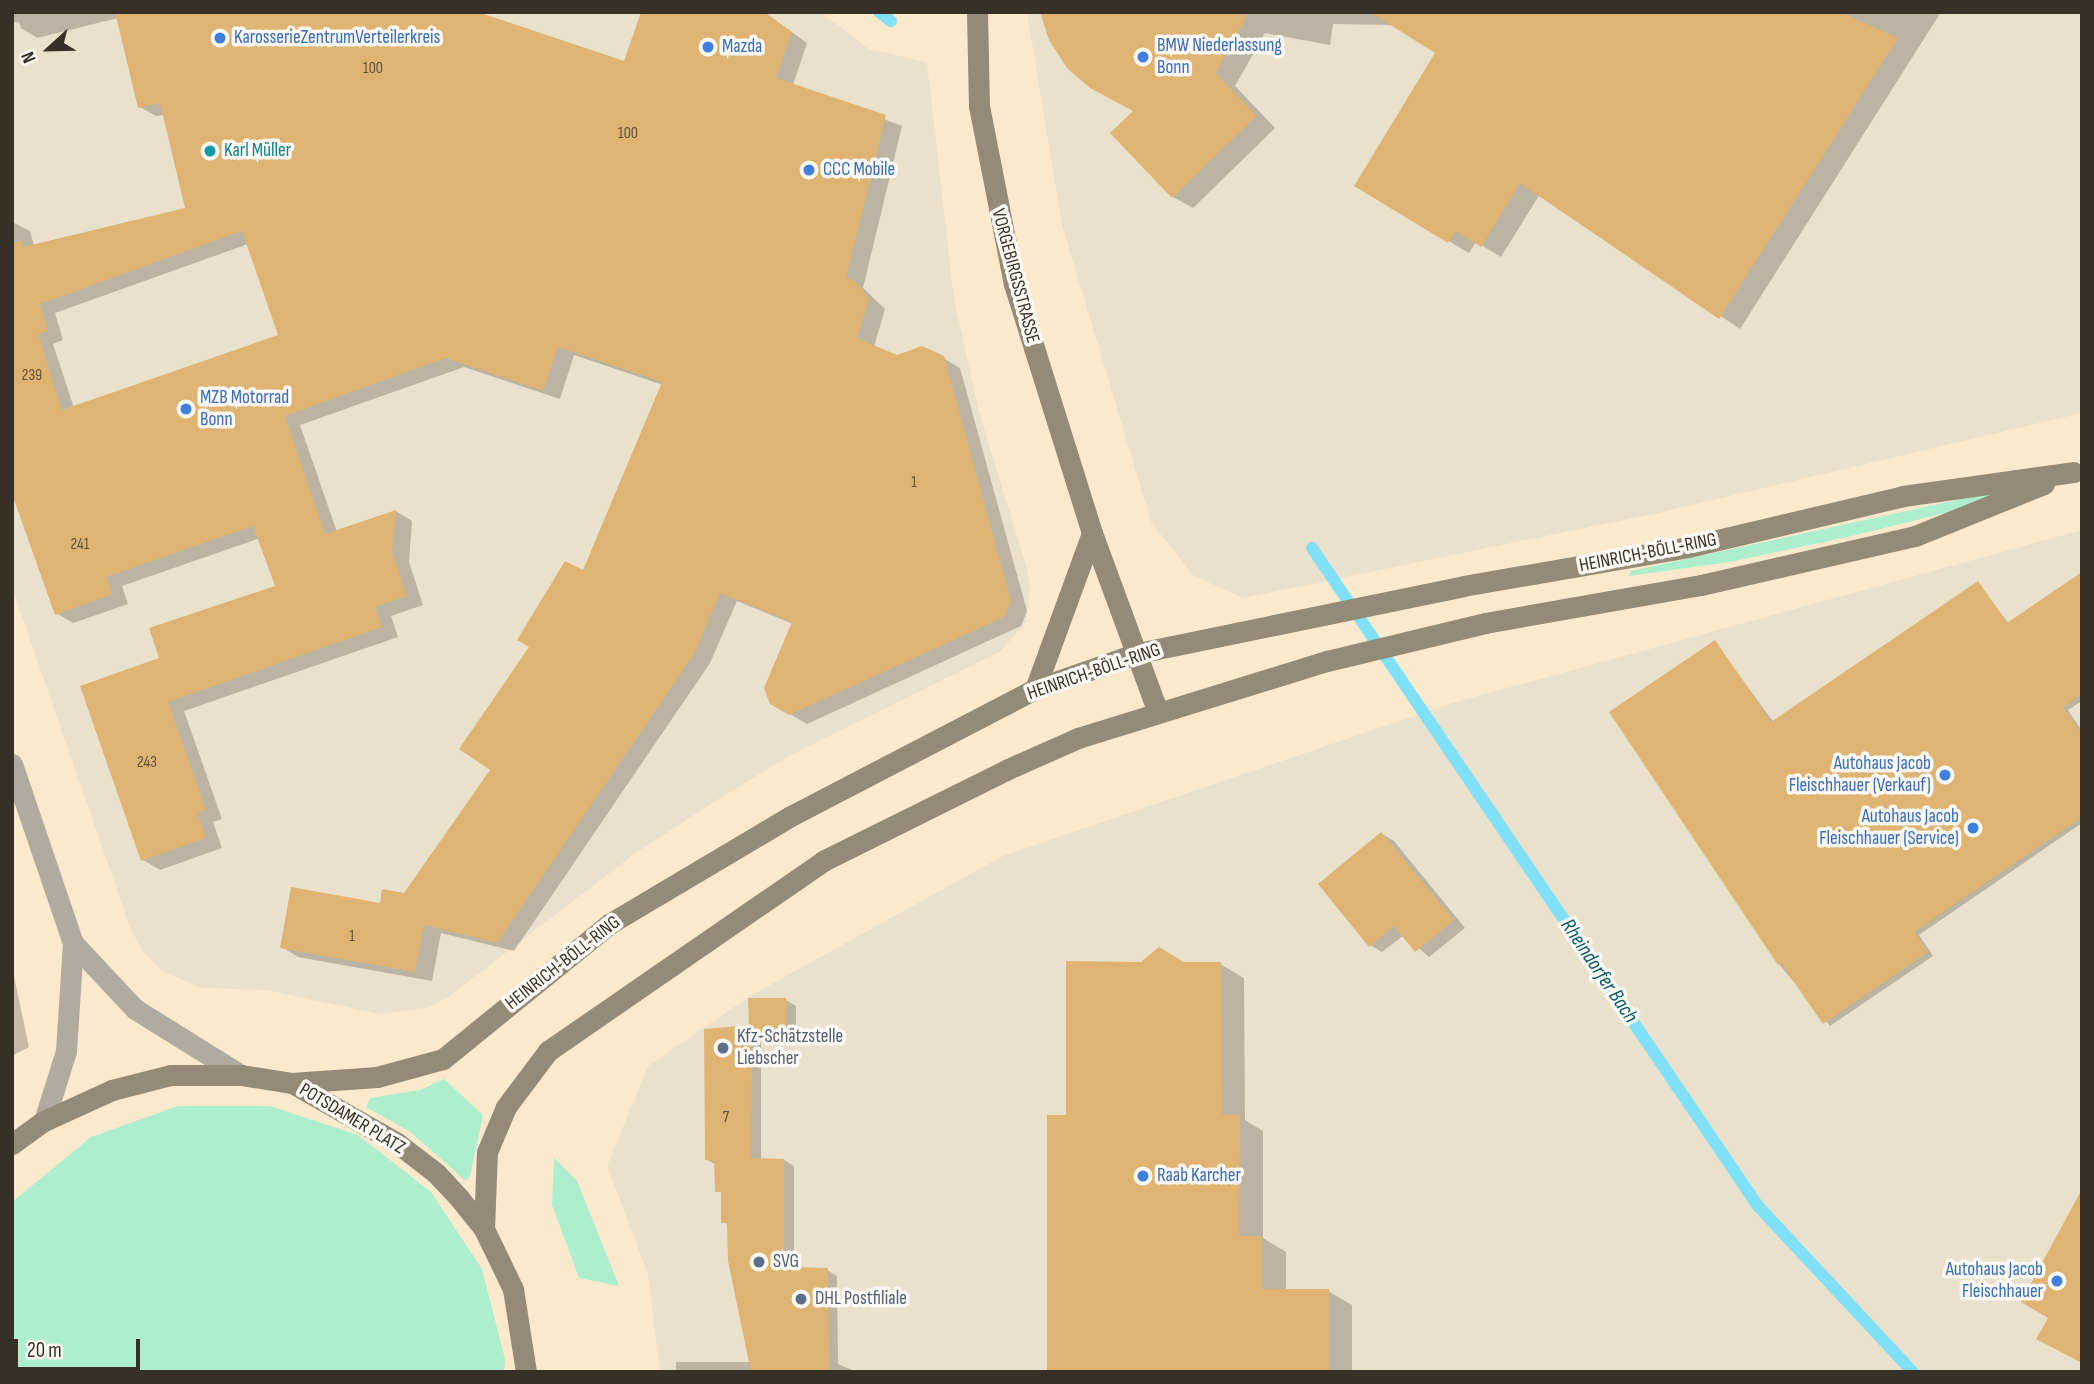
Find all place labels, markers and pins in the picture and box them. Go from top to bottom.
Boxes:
place label: KarosserieZentrumVerteilerkreis [234,27,440,49]
marker: KarosserieZentrumVerteilerkreis [212,30,228,46]
place label: BMW Niederlassung Bonn [1157,35,1282,79]
place label: Mazda [722,36,762,58]
marker: Mazda [700,39,716,55]
marker: BMW Niederlassung Bonn [1135,49,1151,65]
place label: Karl Müller [224,140,291,162]
marker: Karl Müller [202,143,218,159]
place label: CCC Mobile [823,159,895,181]
marker: CCC Mobile [801,162,817,178]
place label: MZB Motorrad Bonn [200,387,289,431]
marker: MZB Motorrad Bonn [178,401,194,417]
place label: Autohaus Jacob Fleischhauer (Verkauf) [1789,753,1931,797]
marker: Autohaus Jacob Fleischhauer (Verkauf) [1937,767,1953,783]
place label: Autohaus Jacob Fleischhauer (Service) [1819,806,1959,850]
marker: Autohaus Jacob Fleischhauer (Service) [1965,820,1981,836]
place label: Kfz-Schätzstelle Liebscher [737,1026,843,1070]
marker: Kfz-Schätzstelle Liebscher [715,1040,731,1056]
place label: Raab Karcher [1157,1165,1241,1187]
marker: Raab Karcher [1135,1168,1151,1184]
place label: SVG [773,1251,799,1273]
marker: SVG [751,1254,767,1270]
place label: Autohaus Jacob Fleischhauer [1946,1259,2043,1303]
marker: Autohaus Jacob Fleischhauer [2049,1273,2065,1289]
place label: DHL Postfiliale [815,1288,907,1310]
marker: DHL Postfiliale [793,1291,809,1307]

